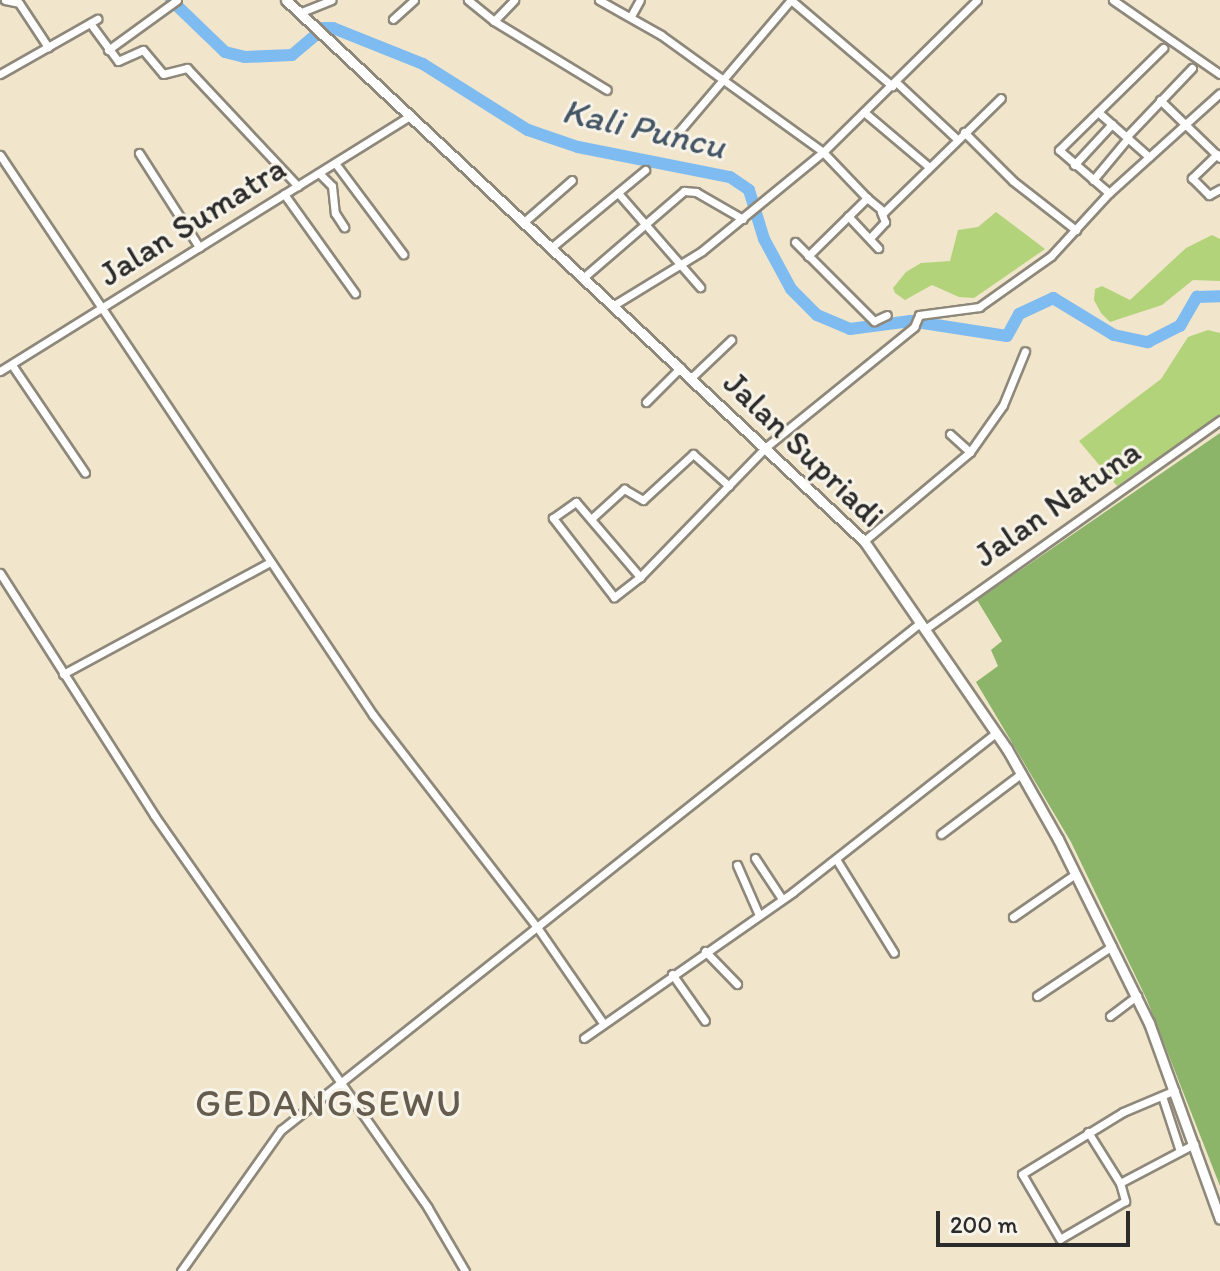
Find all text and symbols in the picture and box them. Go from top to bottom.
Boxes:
water label: Kali Puncu [558,88,730,168]
street label: Jalan Sumatra [91,147,293,295]
street label: Jalan Supriadi [715,362,893,536]
street label: Jalan Natuna [966,431,1148,575]
district label: GEDANGSEWU [195,1081,463,1127]
scale bar [940,1195,1134,1245]
text: 200 m [950,1210,1018,1239]

